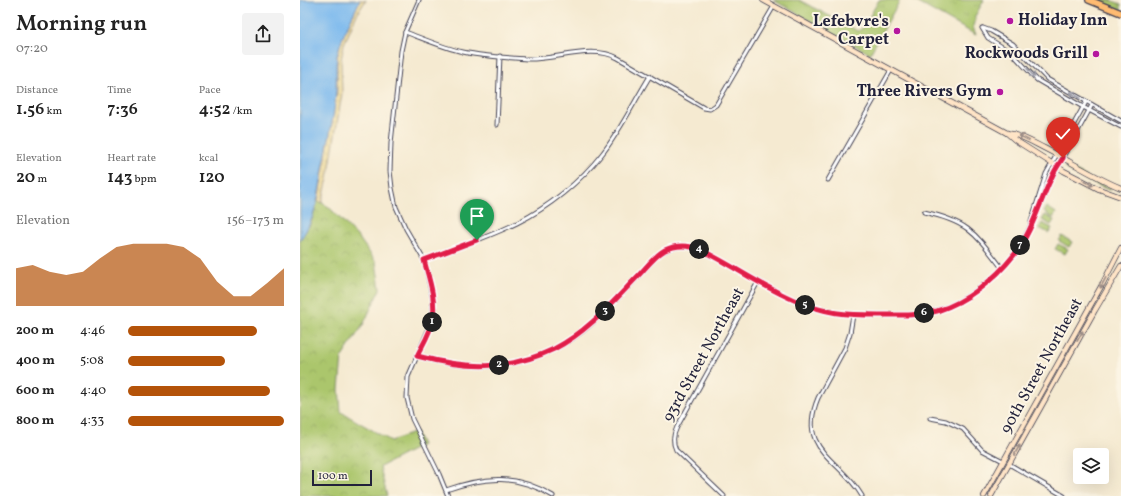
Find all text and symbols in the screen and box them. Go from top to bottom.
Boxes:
text: Morning run [16,9,147,40]
place label: Holiday Inn [1018,10,1108,32]
place label: Lefebvre's Carpet [813,11,889,51]
button: share [242,13,284,55]
marker: Holiday Inn [1005,16,1015,26]
marker: Lefebvre's Carpet [892,26,902,36]
text: 07:20 [16,40,48,58]
place label: Rockwoods Grill [965,43,1089,65]
marker: Rockwoods Grill [1091,49,1101,59]
one-way arrow [1026,67,1035,78]
place label: Three Rivers Gym [856,81,992,103]
text: Distance [16,83,58,98]
text: Time [107,83,131,98]
text: Pace [199,83,221,98]
marker: Three Rivers Gym [995,87,1005,97]
one-way arrow [1069,90,1081,98]
text: 1.56 [16,98,44,121]
text: 7:36 [107,98,138,121]
text: 4:52 [199,98,231,121]
text: km [44,104,62,119]
text: /km [231,104,252,119]
pin [1046,117,1080,158]
icon: check [1052,123,1074,145]
one-way arrow [1019,134,1031,141]
text: Elevation [16,151,62,166]
text: Heart rate [107,151,156,166]
text: kcal [199,151,218,166]
text: 20 [16,166,35,189]
text: 143 [107,166,132,189]
text: 120 [199,166,225,189]
text: m [35,172,47,187]
text: bpm [132,172,157,187]
one-way arrow [1081,180,1093,188]
pin [460,199,494,240]
icon: arrive [466,205,488,227]
text: Elevation [16,212,70,230]
text: 156–173 m [227,212,284,230]
pin: 7 [1010,235,1030,255]
text: 7 [1017,237,1023,252]
pin: 4 [689,239,709,259]
text: 4 [696,241,702,256]
one-way arrow [1099,276,1107,288]
street label: 93rd Street Northeast [658,284,750,426]
street label: 90th Street Northeast [996,294,1089,438]
pin: 5 [795,295,815,315]
text: 5 [802,297,808,312]
pin: 3 [595,301,615,321]
text: 3 [602,303,608,318]
pin: 6 [914,303,934,323]
text: 6 [921,305,927,320]
pin: 1 [422,312,442,332]
text: 1 [430,314,434,329]
text: 200 m [16,322,54,340]
text: 4:46 [80,322,105,340]
one-way arrow [1077,330,1085,342]
text: 400 m [16,352,55,370]
text: 5:08 [80,352,104,370]
pin: 2 [489,355,509,375]
text: 2 [496,357,502,372]
text: 600 m [16,382,54,400]
text: 4:40 [80,382,106,400]
text: 800 m [16,412,54,430]
text: 4:33 [80,412,104,430]
one-way arrow [1013,444,1021,456]
map controls [1073,448,1109,484]
button: layers [1073,448,1109,484]
scale bar [312,468,372,487]
text: 100 m [318,469,348,484]

